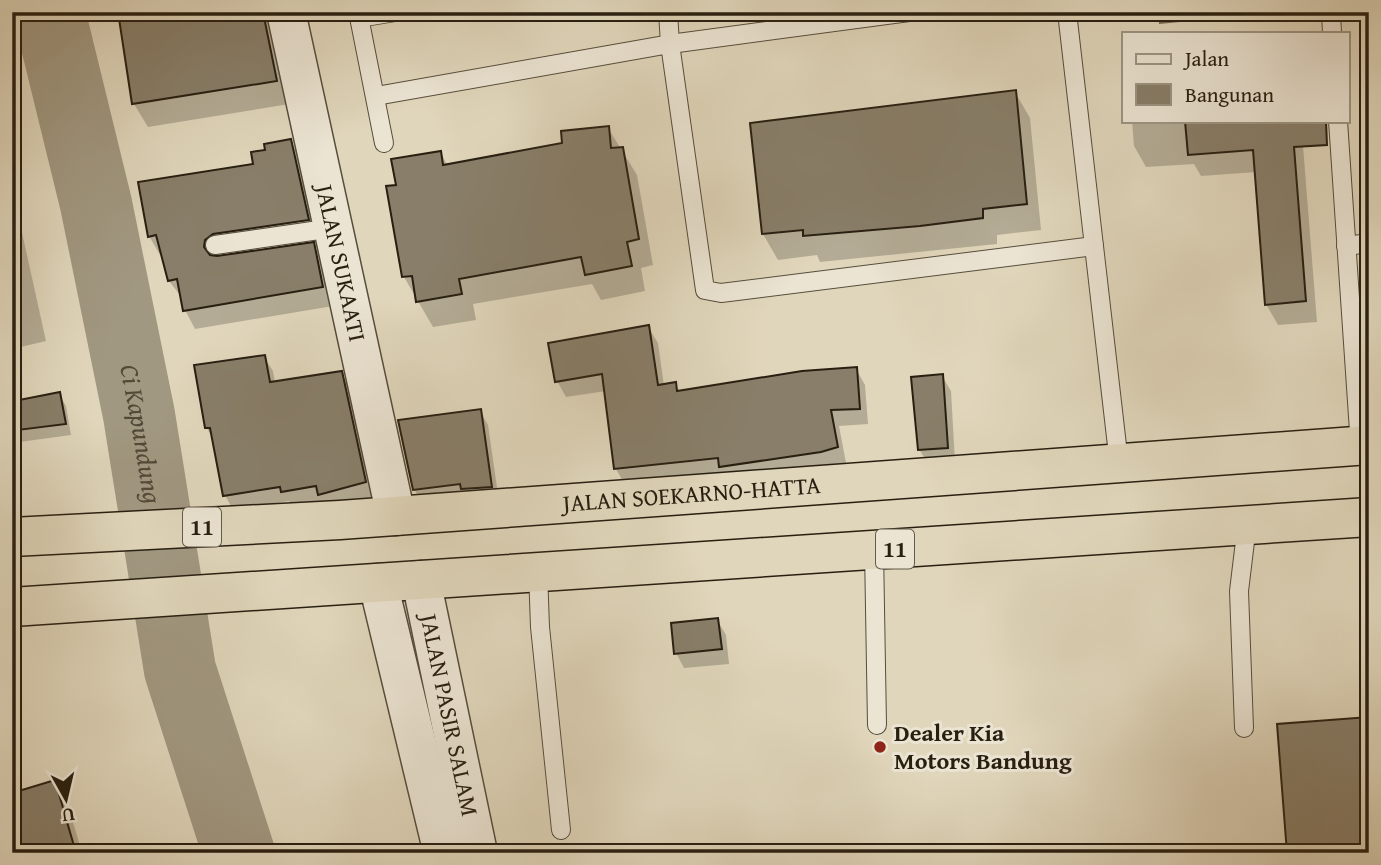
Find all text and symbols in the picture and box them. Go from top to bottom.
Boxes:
legend [1122,32,1350,122]
text: Jalan [1182,43,1229,74]
text: Bangunan [1185,79,1274,110]
street label: JALAN SUKAATI [307,178,375,345]
water label: Ci Kapundung [110,361,173,507]
street label: JALAN SOEKARNO-HATTA [558,467,822,521]
road number: 11 [183,508,221,547]
road number: 11 [876,530,914,568]
street label: JALAN PASIR SALAM [411,608,488,819]
place label: Dealer Kia Motors Bandung [894,715,1072,778]
marker: Dealer Kia Motors Bandung [872,739,888,755]
north arrow [32,764,102,834]
text: U [60,801,77,831]

